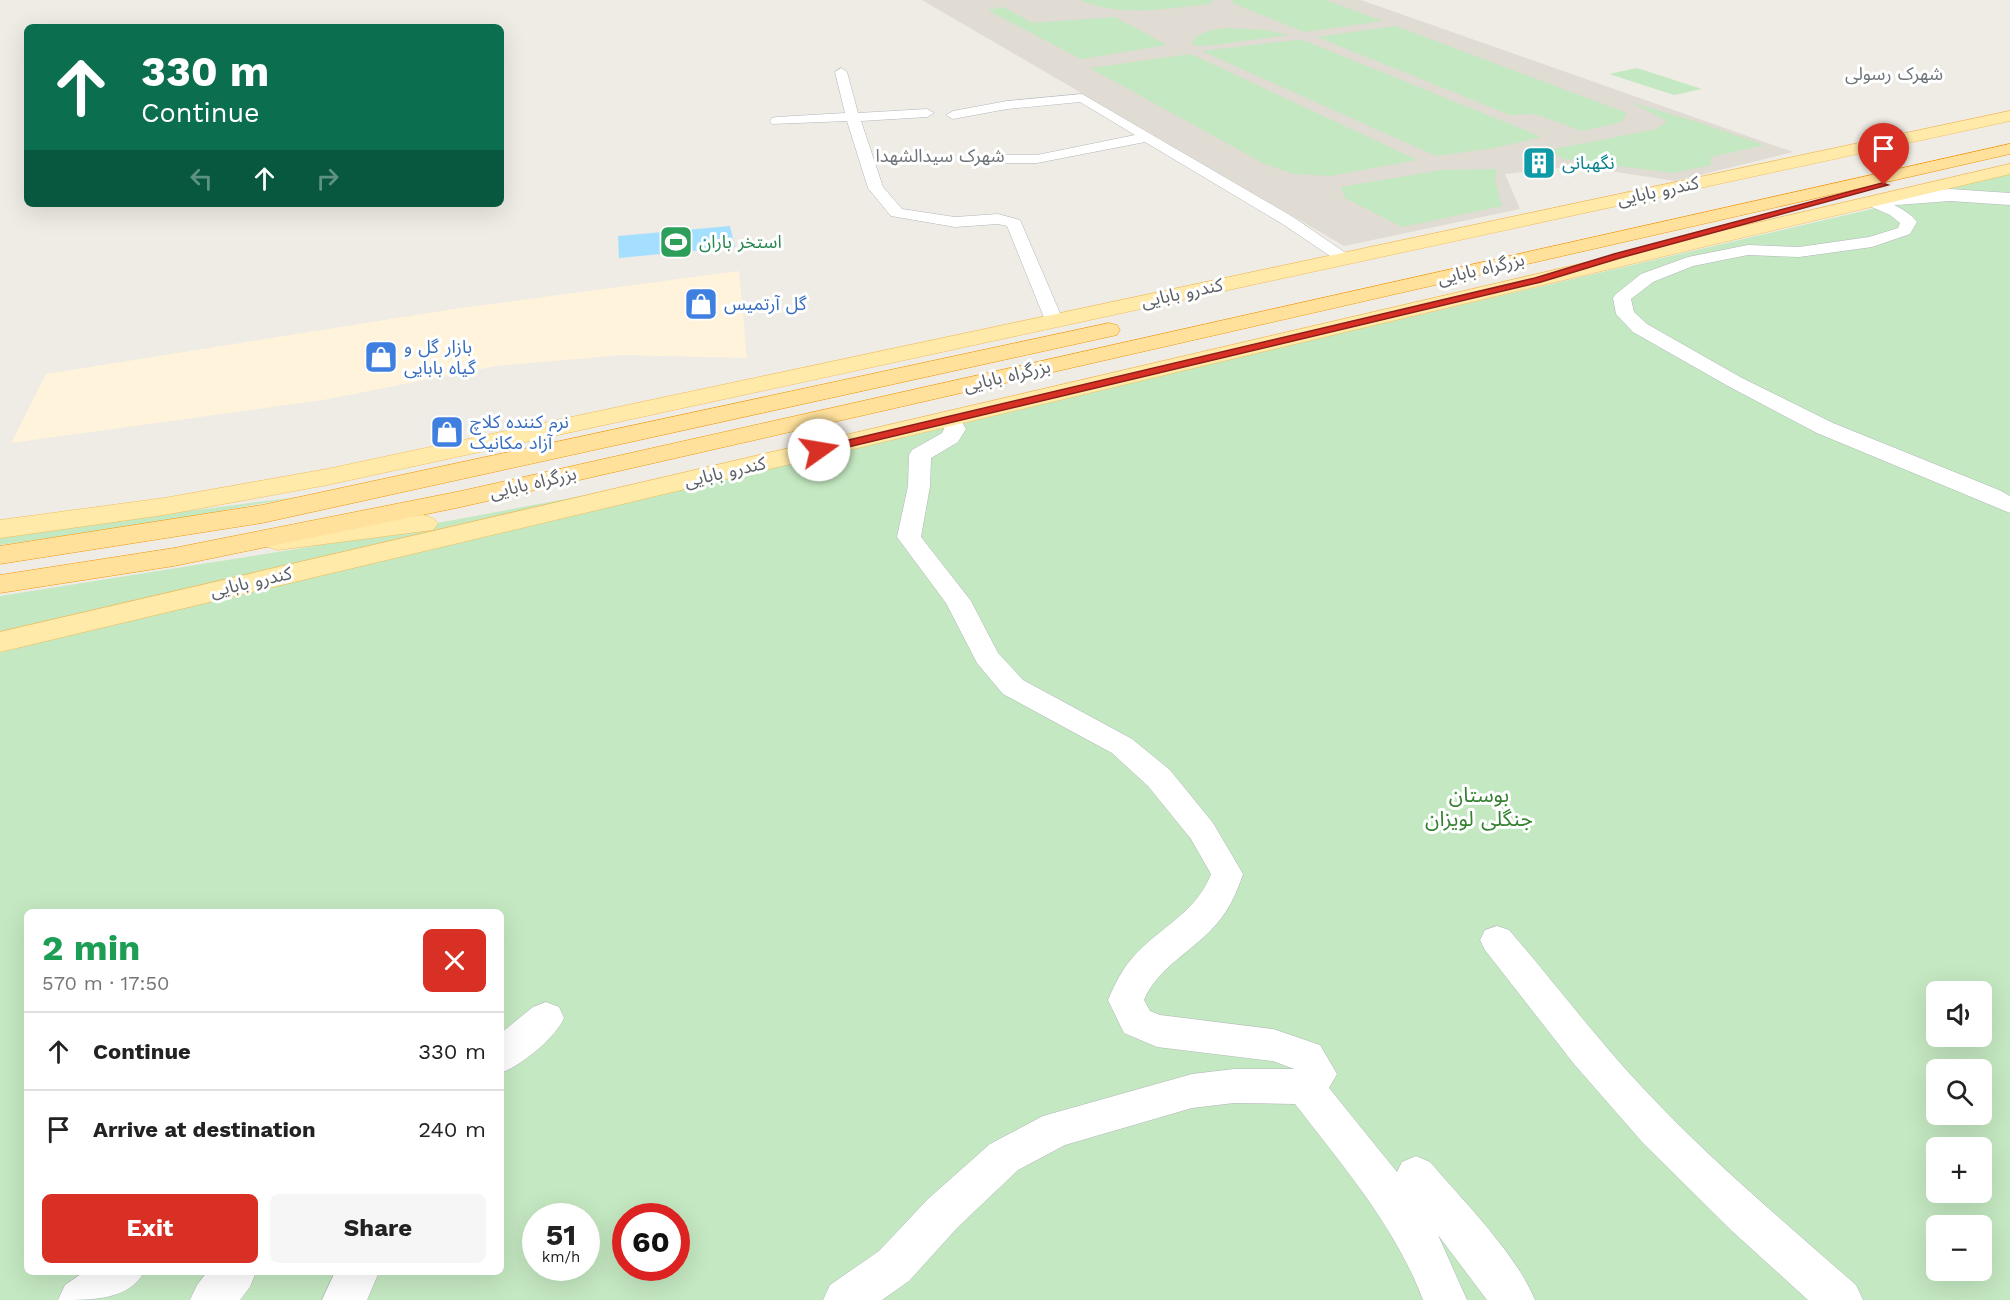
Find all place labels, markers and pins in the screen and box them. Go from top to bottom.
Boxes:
pin [1858,123,1909,185]
building icon: نگهبانی [1521,145,1557,181]
place label: نگهبانی [1562,152,1615,174]
sports icon: استخر باران [658,224,694,260]
place label: استخر باران [699,231,782,253]
shop icon: گل آرتمیس [683,286,719,322]
place label: گل آرتمیس [724,293,807,315]
place label: بازار گل و گیاه بابایی [404,336,476,379]
shop icon: بازار گل و گیاه بابایی [363,339,399,375]
place label: نرم کننده کلاچ آزاد مکانیک [470,411,569,454]
shop icon: نرم کننده کلاچ آزاد مکانیک [429,414,465,450]

